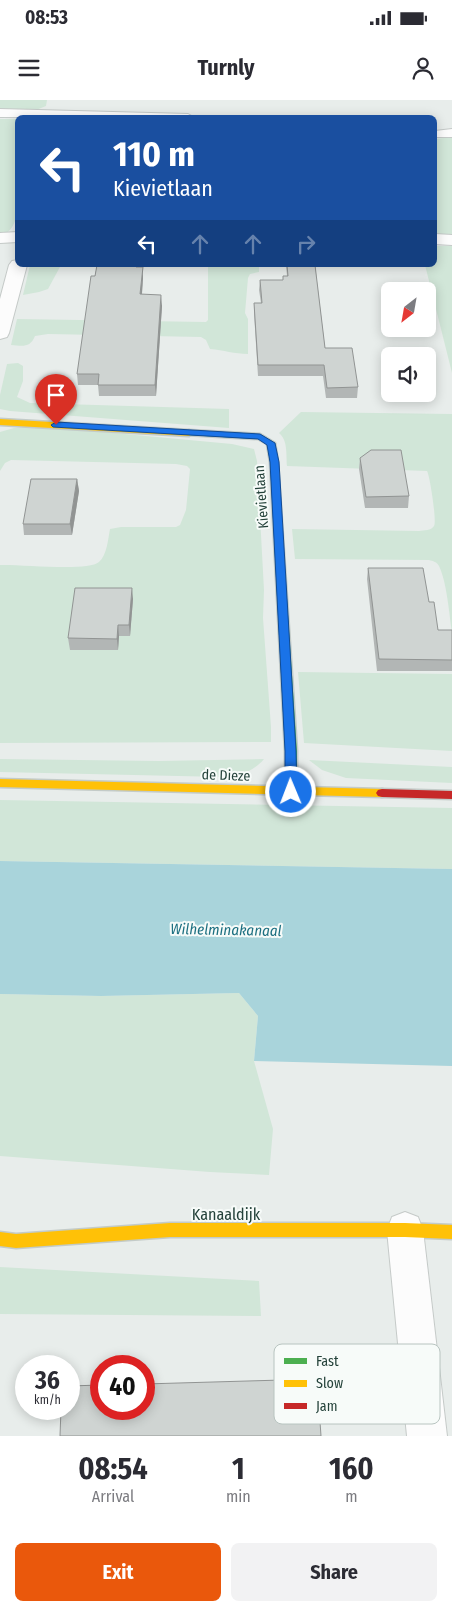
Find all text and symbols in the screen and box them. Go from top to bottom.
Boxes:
text: 08:53 [25,6,68,29]
icon: menu [15,54,43,82]
text: Turnly [197,54,255,81]
icon: person [409,54,437,82]
text: 110 m [113,133,195,175]
icon: left [30,135,95,200]
text: Kievietlaan [113,175,213,202]
icon: left [133,230,161,258]
icon: ahead [186,230,214,258]
icon: ahead [239,230,267,258]
icon: right [292,230,320,258]
north arrow [381,282,436,338]
map controls [381,282,436,402]
button: sound [381,347,436,402]
pin [35,374,77,425]
icon: arrive [42,381,70,409]
street label: Kievietlaan [251,465,272,529]
position arrow [264,765,316,817]
street label: de Dieze [201,766,251,785]
water label: Wilhelminakanaal [170,920,282,940]
street label: Kanaaldijk [192,1205,261,1224]
legend [274,1344,440,1424]
text: Fast [316,1353,339,1370]
speed limit sign: 40 [90,1355,155,1420]
text: 36 [35,1366,60,1396]
text: Slow [316,1375,343,1392]
text: km/h [34,1393,61,1407]
text: Jam [316,1398,337,1415]
text: 08:54 [78,1451,148,1487]
text: 1 [232,1451,245,1487]
text: 160 [329,1451,374,1487]
text: Arrival [92,1487,134,1506]
text: min [226,1487,251,1506]
text: m [345,1487,358,1506]
button: Exit [15,1543,221,1601]
button: Share [231,1543,437,1601]

